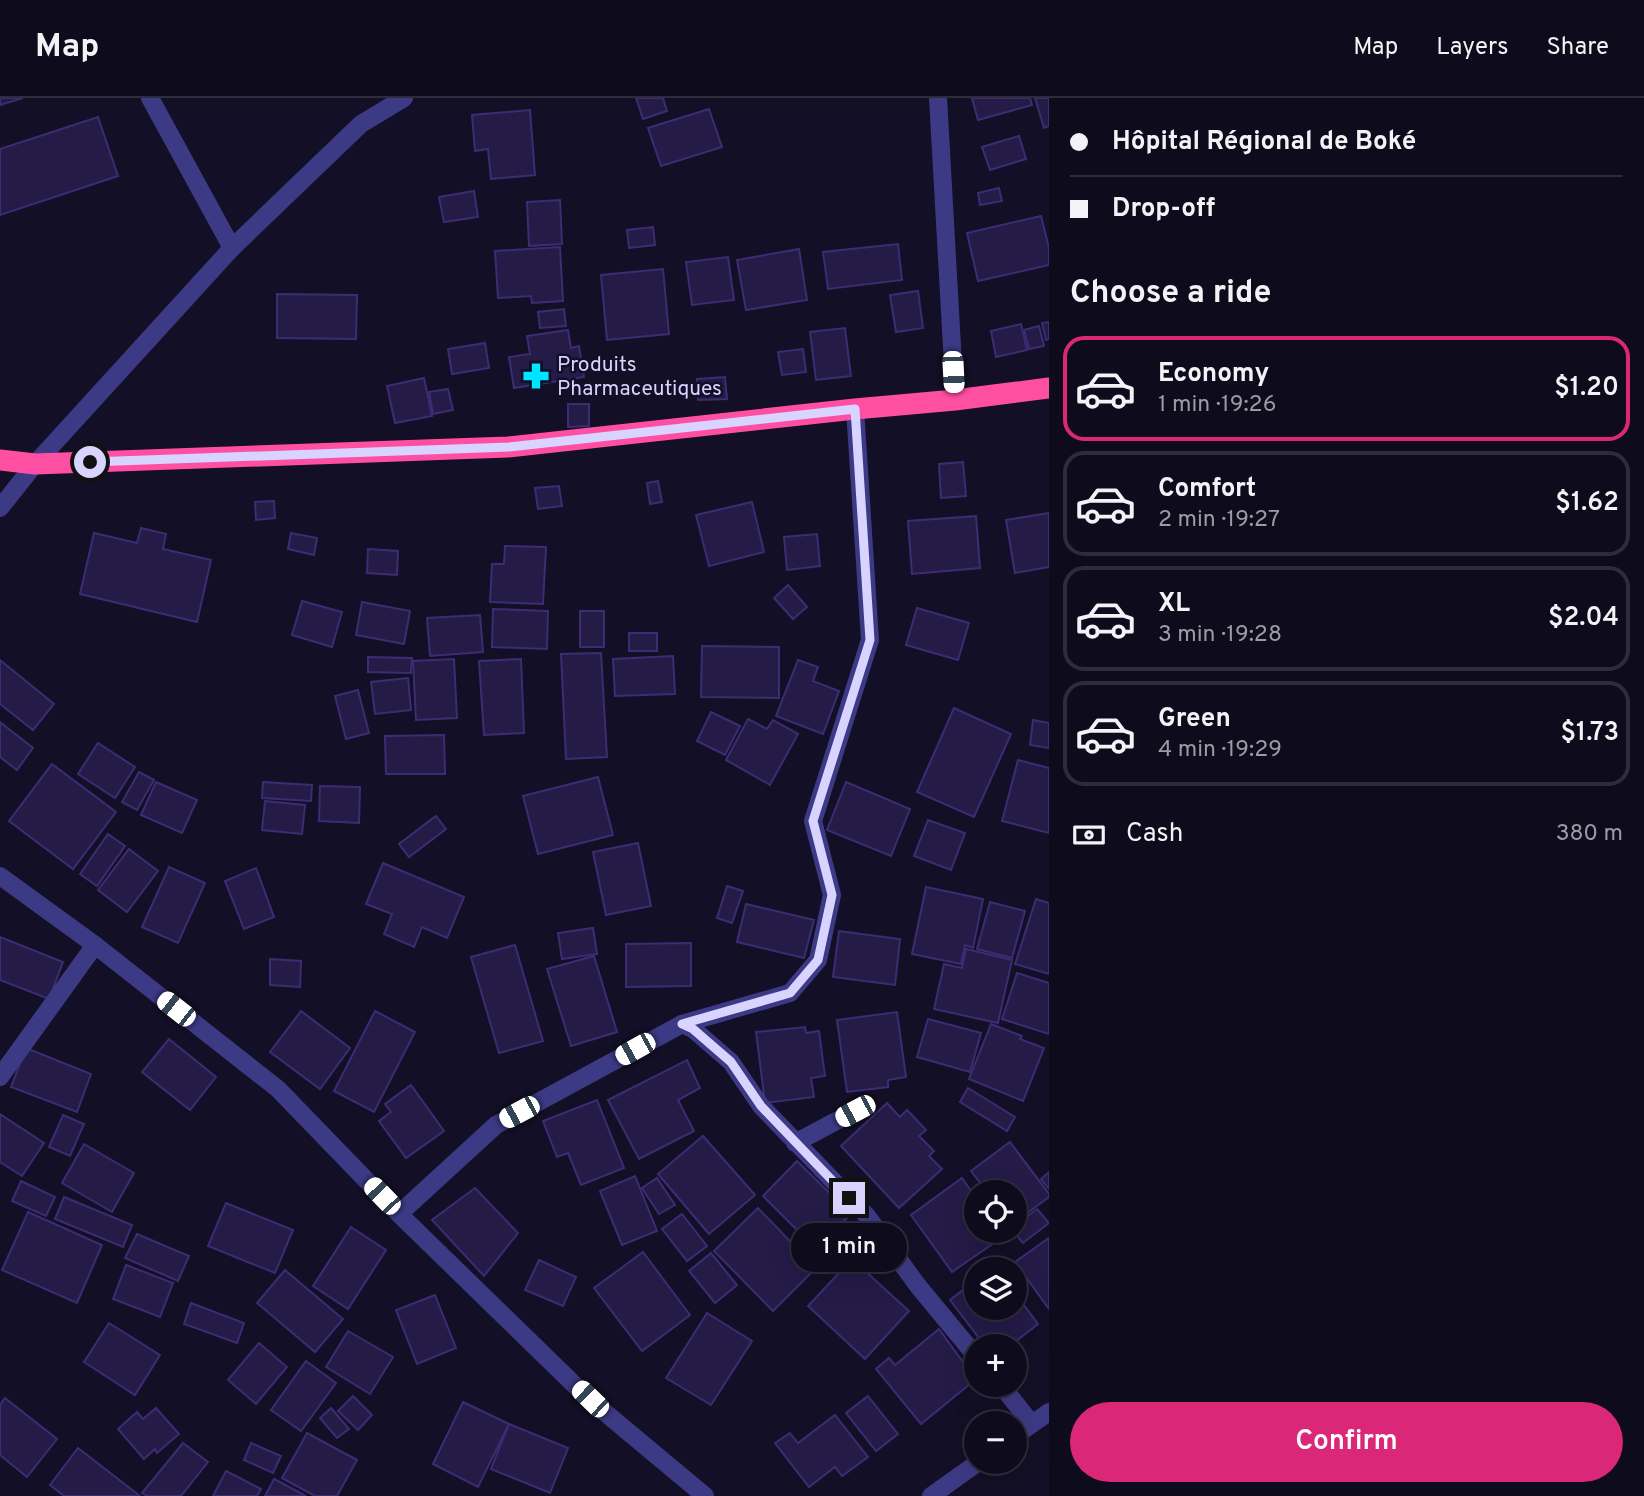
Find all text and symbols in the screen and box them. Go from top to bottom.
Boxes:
text: Map [35,27,99,69]
text: Map [1353,33,1398,63]
text: Layers [1436,33,1508,63]
text: Share [1546,33,1609,63]
text: Hôpital Régional de Boké [1112,126,1416,159]
text: Drop-off [1112,193,1215,226]
text: Choose a ride [1070,274,1271,314]
car [942,350,965,394]
place label: Produits Pharmaceutiques [557,352,722,403]
icon: car [1074,357,1137,420]
text: Economy [1158,358,1269,391]
pharmacy icon: Produits Pharmaceutiques [521,361,551,391]
text: $1.20 [1554,372,1619,405]
text: 1 min · 19:26 [1158,391,1276,420]
route start [74,446,106,478]
icon: car [1074,472,1137,535]
text: Comfort [1158,473,1256,506]
text: $1.62 [1555,487,1619,520]
text: 2 min · 19:27 [1158,506,1280,535]
icon: car [1074,587,1137,650]
text: XL [1158,588,1190,621]
text: $2.04 [1548,602,1619,635]
text: 3 min · 19:28 [1158,621,1282,650]
icon: car [1074,702,1137,765]
text: Green [1158,703,1231,736]
text: $1.73 [1560,717,1619,750]
text: 4 min · 19:29 [1158,736,1282,765]
icon: cash [1070,816,1108,854]
text: Cash [1126,818,1183,851]
text: 380 m [1556,820,1623,849]
car [153,988,200,1030]
car [612,1030,659,1068]
car [832,1092,879,1130]
car [496,1093,543,1131]
car [360,1174,405,1218]
map controls [964,1180,1027,1474]
button: locate [964,1180,1027,1243]
route end [833,1182,865,1214]
callout: 1 min [791,1222,907,1272]
text: 1 min [822,1233,876,1262]
button: layers [964,1257,1027,1320]
button: + [964,1334,1027,1397]
car [568,1377,613,1421]
button: Confirm [1070,1402,1623,1482]
button: − [964,1411,1027,1474]

